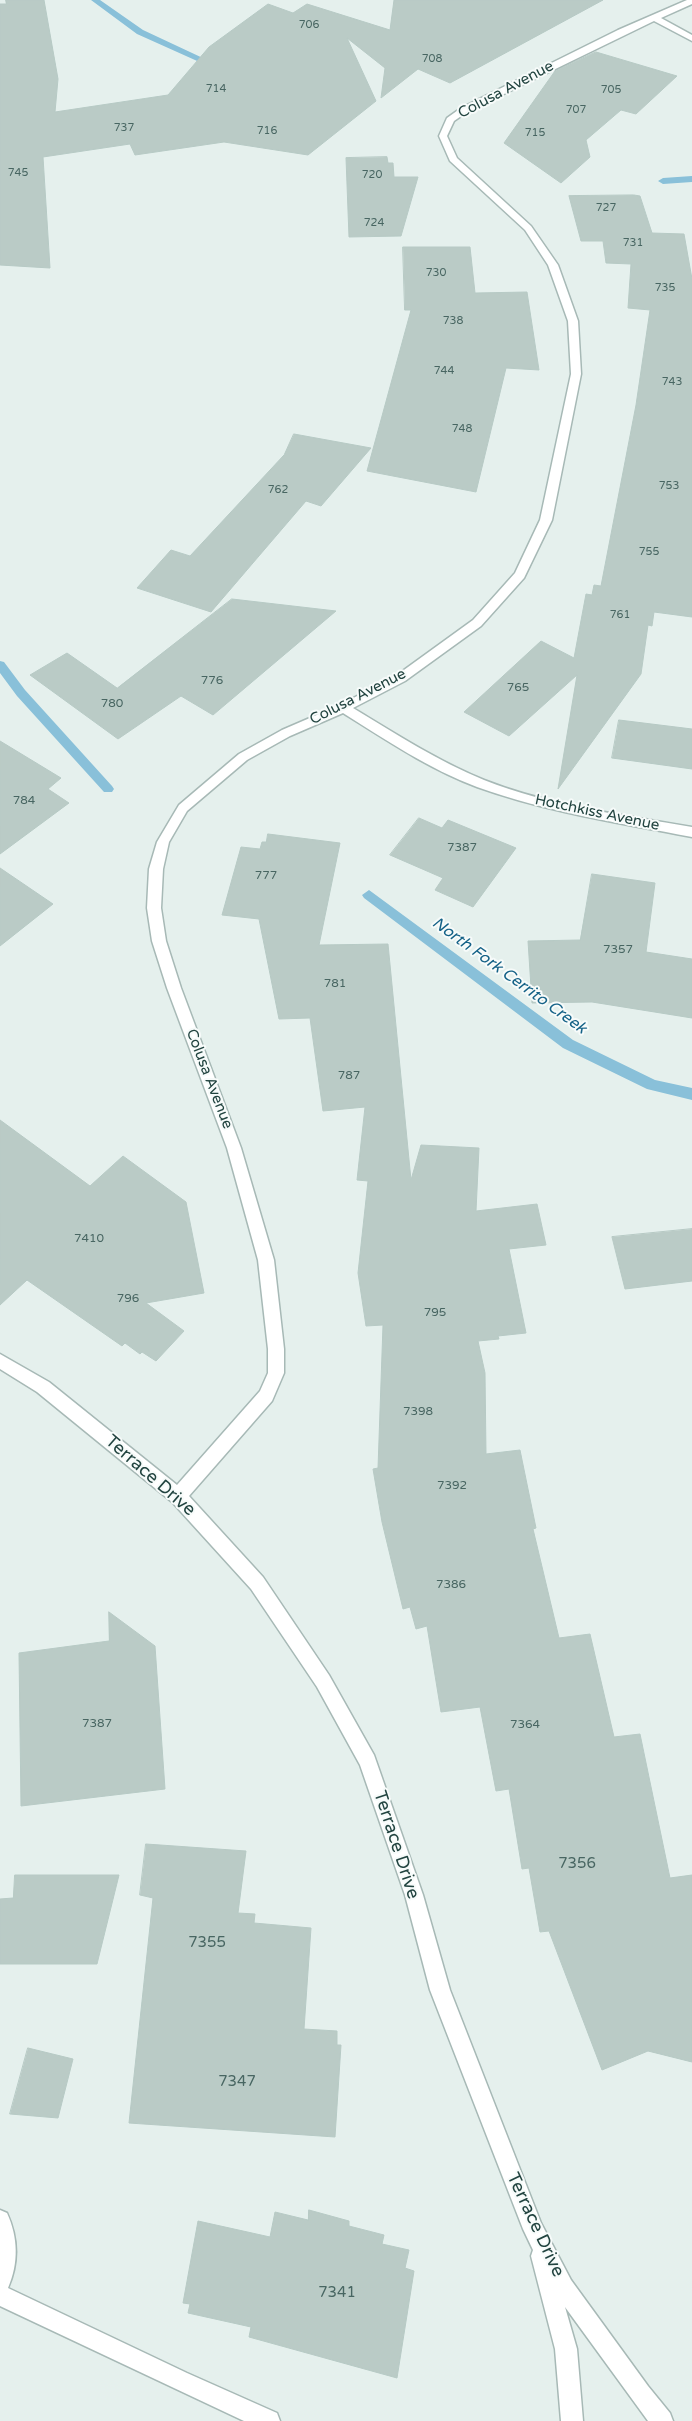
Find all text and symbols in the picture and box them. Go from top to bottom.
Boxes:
house number: 706 [299,18,319,32]
house number: 708 [422,52,442,66]
street label: Colusa Avenue [455,57,557,123]
house number: 714 [206,82,226,96]
house number: 705 [601,83,621,97]
house number: 707 [566,103,586,117]
house number: 737 [114,121,134,135]
house number: 716 [257,124,277,138]
house number: 715 [525,126,545,140]
house number: 745 [8,166,28,180]
house number: 720 [362,168,382,182]
house number: 727 [596,201,616,215]
house number: 724 [364,216,384,230]
house number: 731 [623,236,643,250]
house number: 730 [426,266,446,280]
house number: 735 [655,281,675,295]
house number: 738 [443,314,463,328]
house number: 744 [434,364,454,378]
house number: 743 [662,375,682,389]
house number: 748 [452,422,472,436]
house number: 753 [659,479,679,493]
house number: 762 [268,483,288,497]
house number: 755 [639,545,659,559]
house number: 761 [610,608,630,622]
street label: Colusa Avenue [307,665,409,729]
house number: 776 [201,674,223,688]
house number: 765 [507,681,529,695]
house number: 780 [101,697,123,711]
street label: Hotchkiss Avenue [533,791,661,835]
house number: 784 [13,794,35,808]
house number: 7387 [447,841,477,855]
house number: 777 [255,869,277,883]
water label: North Fork Cerrito Creek [428,914,590,1038]
house number: 7357 [603,943,633,957]
house number: 781 [324,977,346,991]
street label: Colusa Avenue [182,1027,236,1131]
house number: 787 [338,1069,360,1083]
house number: 7410 [74,1232,104,1246]
house number: 796 [117,1292,139,1306]
house number: 795 [424,1306,446,1320]
house number: 7398 [403,1405,433,1419]
street label: Terrace Drive [100,1431,200,1521]
house number: 7392 [437,1479,467,1493]
house number: 7386 [436,1578,466,1592]
house number: 7387 [82,1717,112,1731]
house number: 7364 [510,1718,540,1732]
street label: Terrace Drive [368,1788,424,1902]
house number: 7356 [558,1855,596,1873]
house number: 7355 [188,1934,226,1952]
house number: 7347 [218,2073,256,2091]
street label: Terrace Drive [501,2169,569,2281]
house number: 7341 [318,2284,356,2302]

